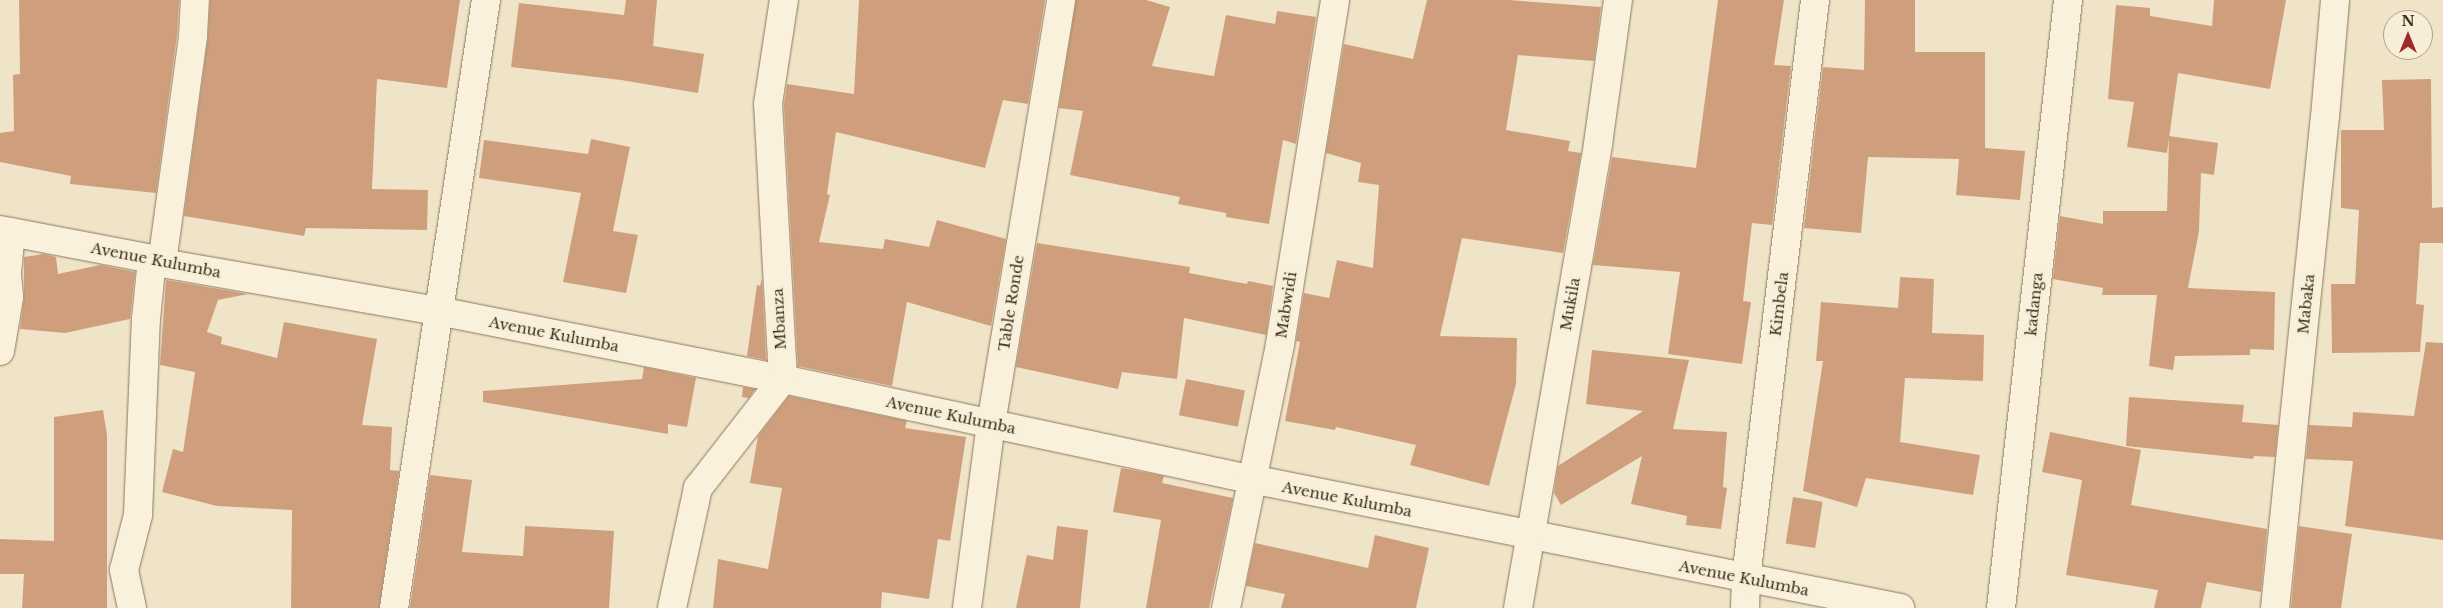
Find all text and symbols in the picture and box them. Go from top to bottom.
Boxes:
north arrow [2383,10,2433,60]
text: N [2401,12,2415,30]
street label: Avenue Kulumba [89,239,223,281]
street label: Table Ronde [995,254,1027,352]
street label: Mabwidi [1272,270,1300,340]
street label: Kimbela [1766,271,1792,337]
street label: kadanga [2022,271,2046,337]
street label: Mabaka [2294,273,2318,335]
street label: Mukila [1556,276,1584,332]
street label: Mbanza [768,288,790,350]
street label: Avenue Kulumba [487,313,621,355]
street label: Avenue Kulumba [885,392,1017,438]
street label: Avenue Kulumba [1280,478,1414,520]
street label: Avenue Kulumba [1677,557,1811,599]

